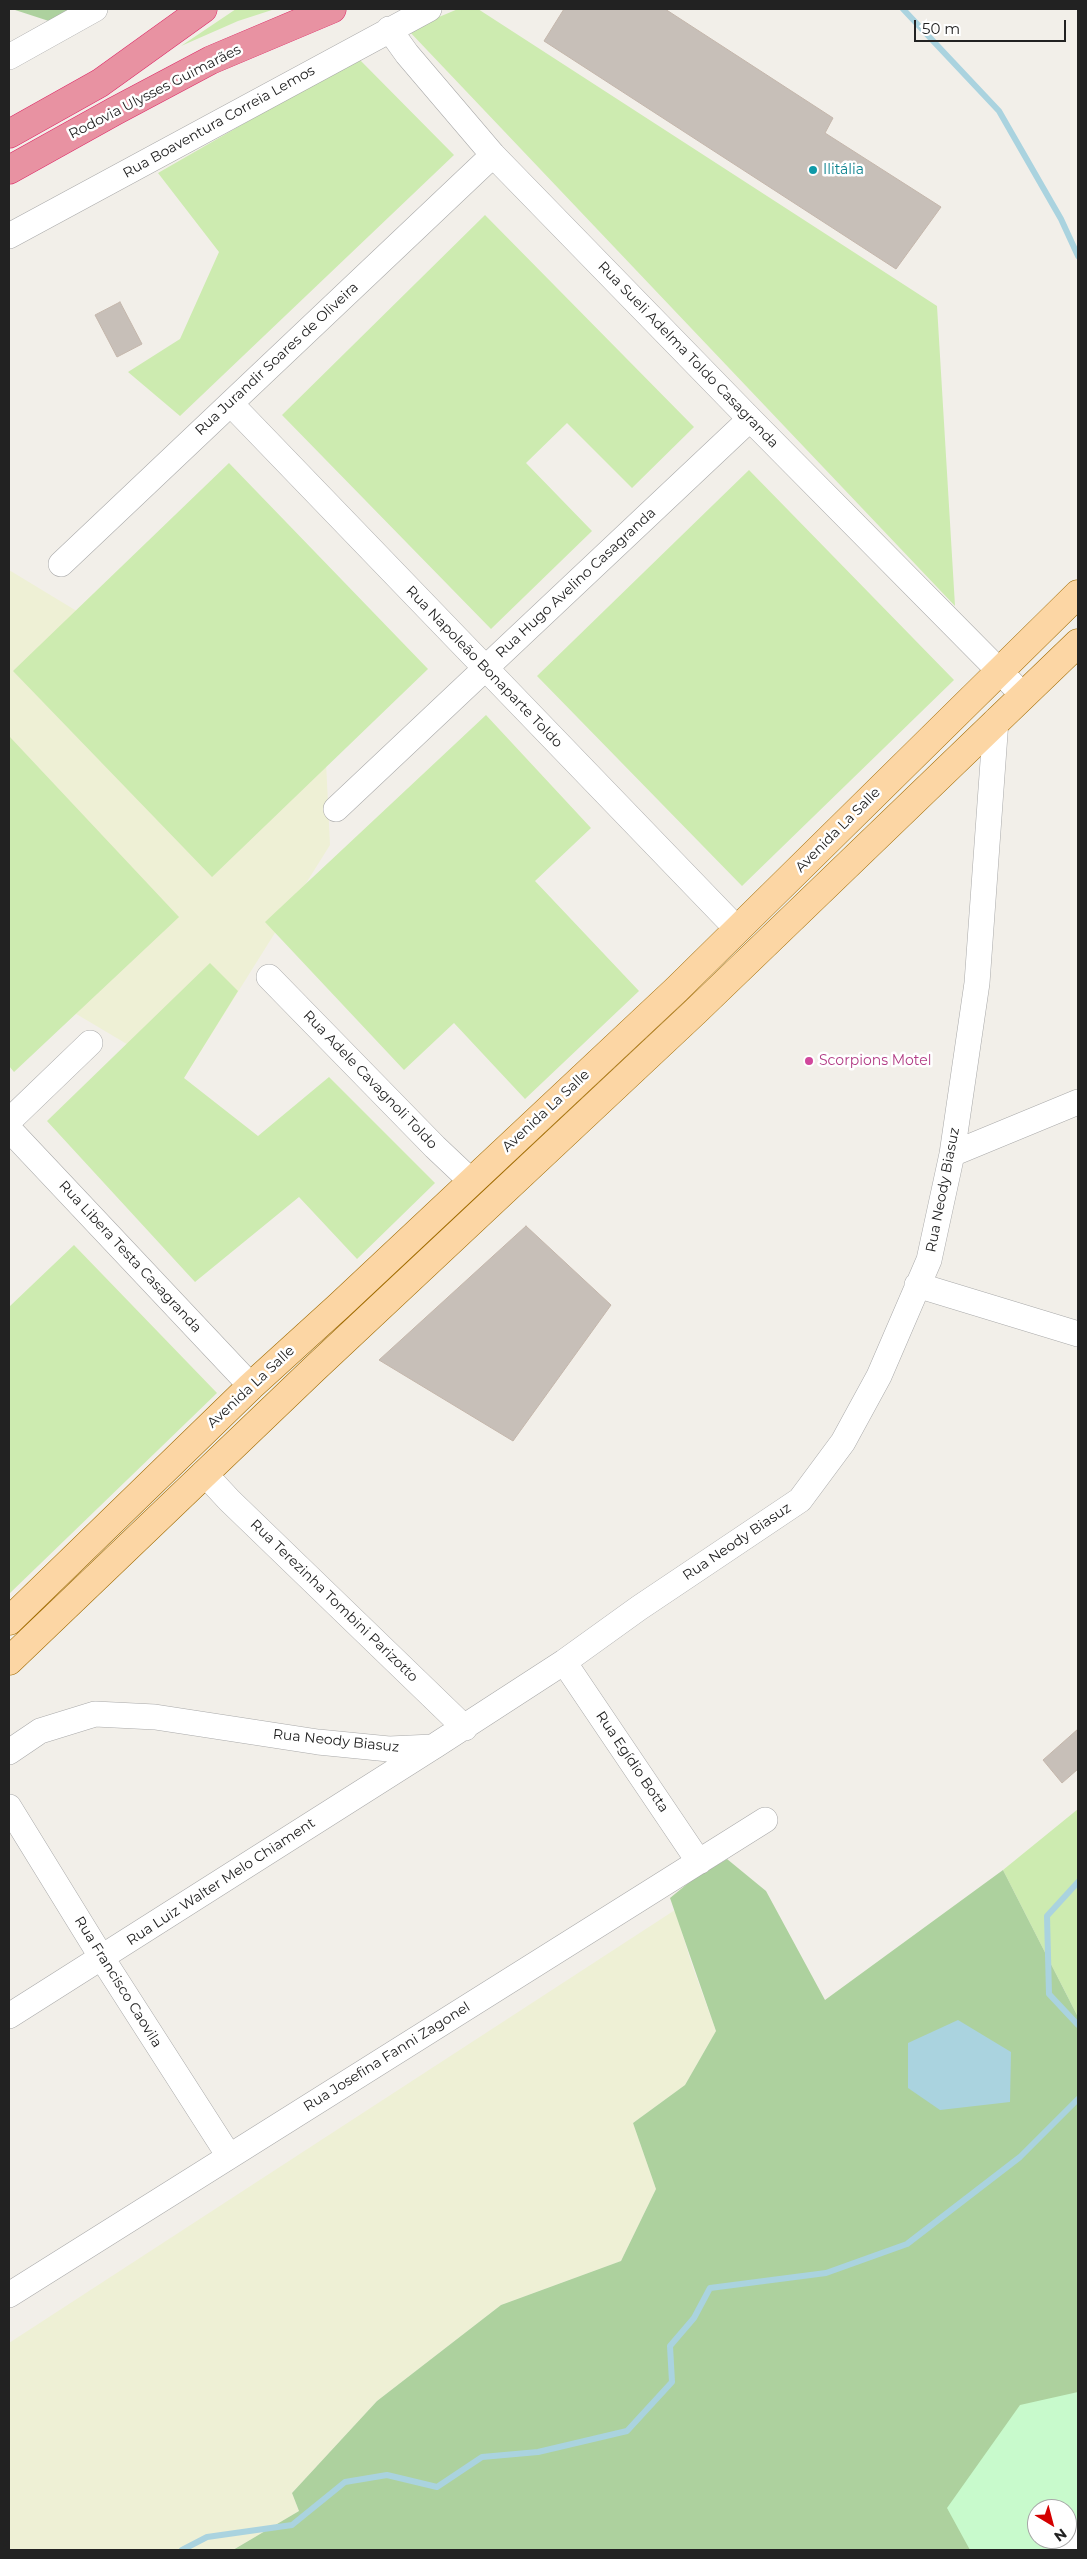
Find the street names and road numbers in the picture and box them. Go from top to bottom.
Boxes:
street label: Rodovia Ulysses Guimarães [66,41,244,143]
street label: Rua Boaventura Correia Lemos [120,62,318,182]
street label: Rua Sueli Adelma Toldo Casagranda [594,258,782,452]
street label: Rua Jurandir Soares de Oliveira [192,279,362,439]
street label: Rua Hugo Avelino Casagranda [493,504,659,662]
street label: Rua Napoleão Bonaparte Toldo [402,583,566,751]
street label: Avenida La Salle [792,784,884,876]
street label: Rua Adele Cavagnoli Toldo [299,1007,441,1153]
street label: Avenida La Salle [499,1066,593,1156]
street label: Rua Neody Biasuz [923,1126,963,1254]
street label: Rua Libera Testa Casagranda [55,1178,205,1336]
street label: Avenida La Salle [204,1342,298,1432]
street label: Rua Neody Biasuz [680,1500,794,1584]
street label: Rua Terezinha Tombini Parizotto [247,1516,421,1686]
street label: Rua Egídio Botta [592,1708,672,1816]
street label: Rua Neody Biasuz [272,1726,400,1756]
street label: Rua Luiz Walter Melo Chiament [124,1815,318,1949]
street label: Rua Francisco Caovila [71,1913,165,2051]
street label: Rua Josefina Fanni Zagonel [301,1999,473,2115]

